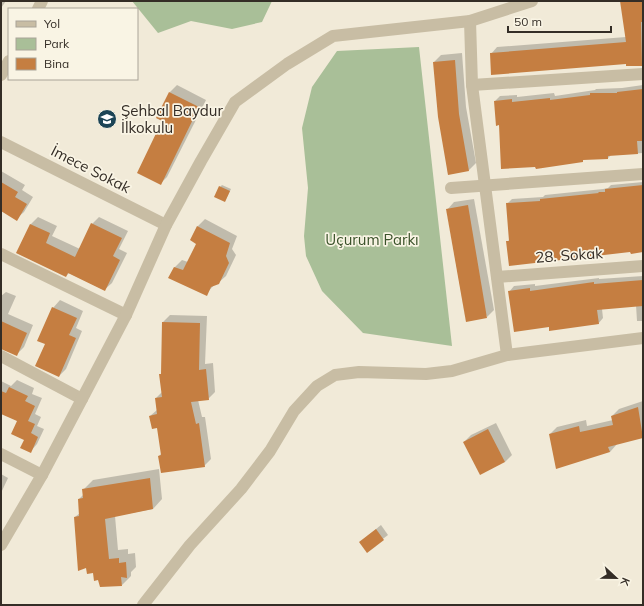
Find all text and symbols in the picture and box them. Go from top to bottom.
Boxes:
legend [8,8,138,80]
scale bar [508,8,611,34]
text: 50 m [514,14,542,29]
text: Yol [43,16,60,31]
text: Park [44,36,70,51]
text: Bina [44,56,69,71]
place label: Şehbal Baydur İlkokulu [121,101,223,137]
school or university icon: Şehbal Baydur İlkokulu [96,108,118,130]
street label: İmece Sokak [48,141,134,197]
park label: Uçurum Parkı [325,230,419,249]
street label: 28. Sokak [535,243,604,267]
north arrow [596,558,636,598]
text: K [617,576,633,588]

